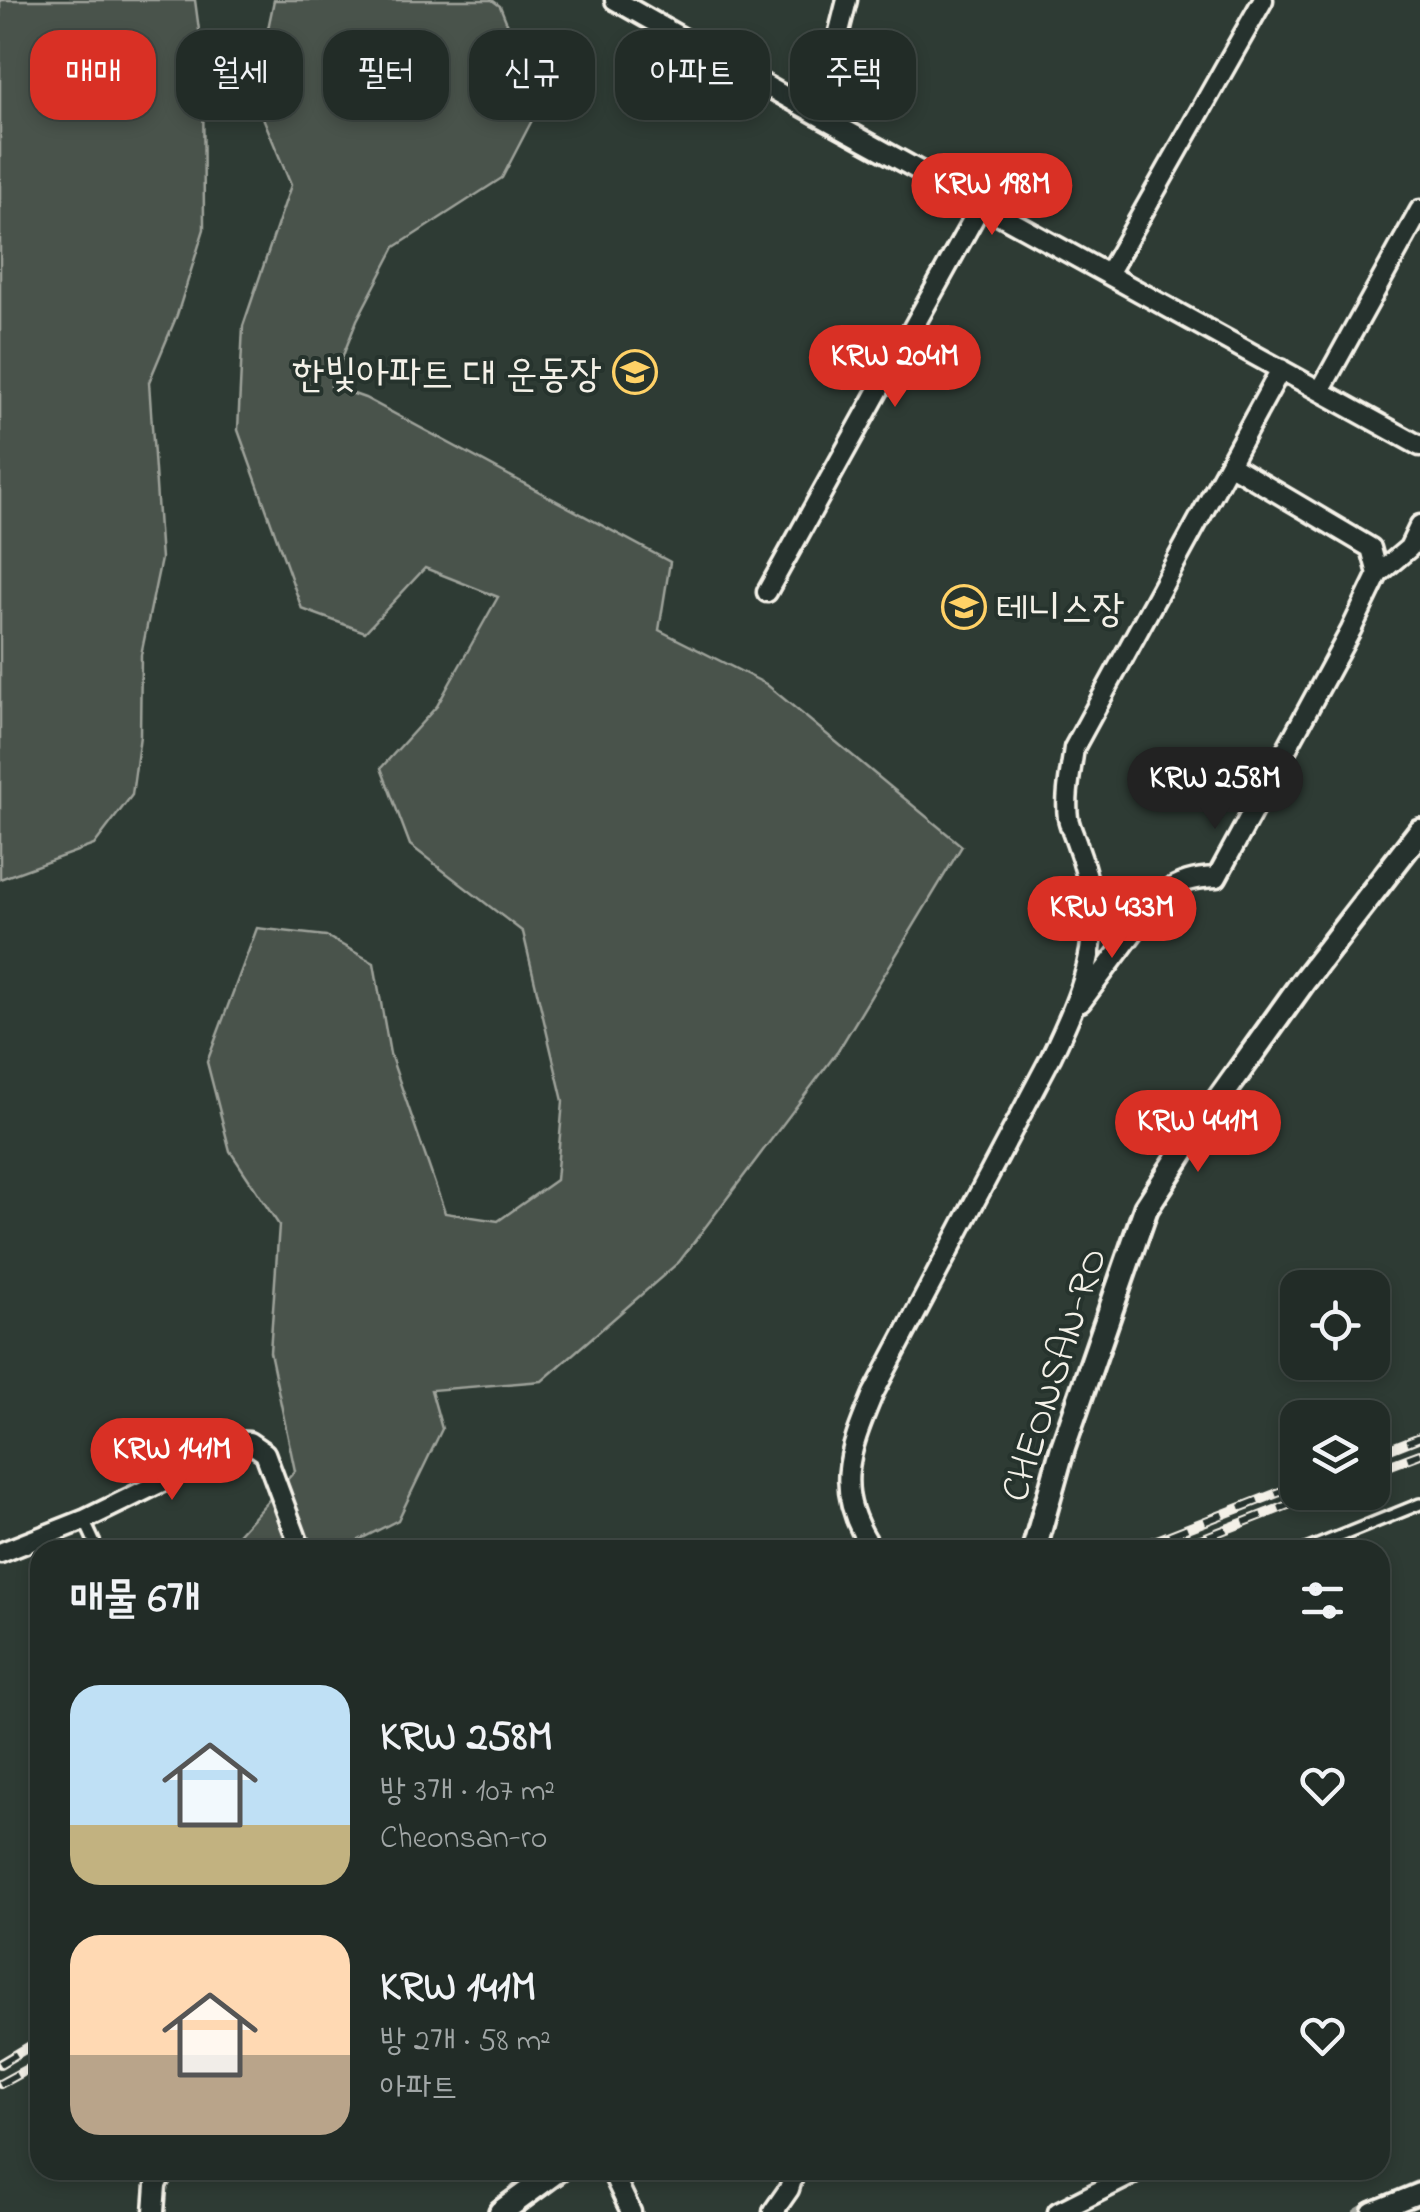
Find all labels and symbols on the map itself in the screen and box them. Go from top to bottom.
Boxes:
pin: KRW 198M [889,153,1095,238]
pin: KRW 204M [792,325,998,410]
place label: 한빛아파트 대 운동장 [292,347,602,406]
school or university icon: 한빛아파트 대 운동장 [612,349,658,395]
place label: 테니스장 [996,582,1125,641]
school or university icon: 테니스장 [941,584,987,630]
pin: KRW 258M [1112,747,1318,832]
pin: KRW 433M [1009,876,1215,961]
pin: KRW 441M [1095,1090,1301,1175]
street label: CHEONSAN-RO [987,1241,1125,1510]
pin: KRW 141M [69,1418,275,1503]

